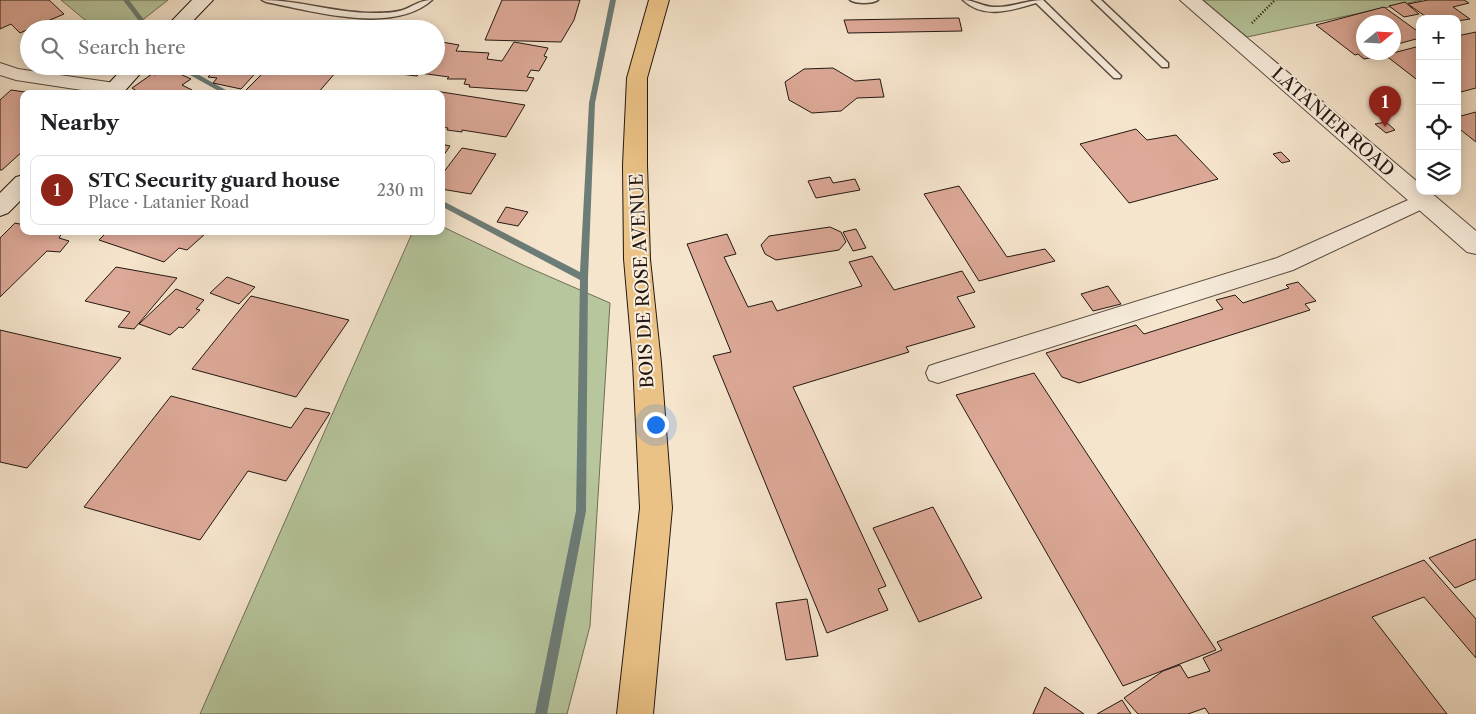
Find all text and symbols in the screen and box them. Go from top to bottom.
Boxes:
north arrow [1356,15,1401,60]
map controls [1416,15,1461,195]
button: + [1416,15,1461,60]
search box [20,20,445,75]
icon: search [38,34,66,62]
text: Search here [78,36,186,59]
button: − [1416,60,1461,105]
street label: LATANIER ROAD [1267,63,1399,181]
pin: 1 [1369,86,1401,127]
button: locate [1416,105,1461,150]
text: Nearby [40,110,119,135]
button: layers [1416,150,1461,195]
text: STC Security guard house [88,169,340,192]
street label: BOIS DE ROSE AVENUE [625,173,659,389]
text: 1 [53,180,61,200]
text: 230 m [377,180,424,200]
text: Place · Latanier Road [88,192,249,212]
your location [643,412,669,438]

